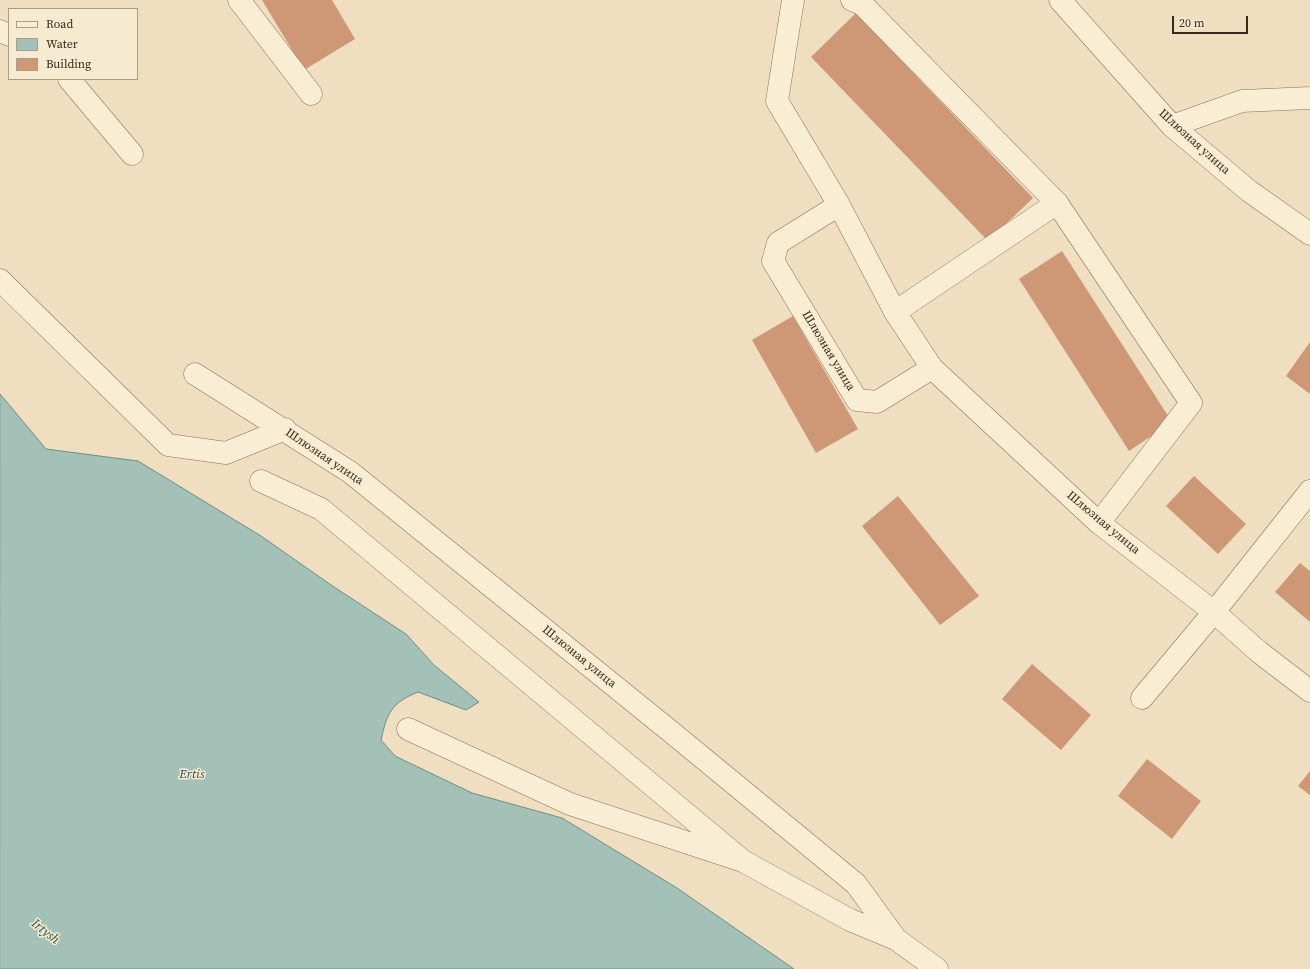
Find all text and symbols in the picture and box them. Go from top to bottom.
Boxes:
legend [8,8,138,80]
scale bar [1174,8,1250,34]
text: 20 m [1179,15,1205,31]
text: Road [46,16,73,32]
text: Water [46,36,78,52]
text: Building [46,56,91,72]
street label: Шлюзная улица [1155,106,1233,178]
street label: Шлюзная улица [798,308,858,394]
street label: Шлюзная улица [282,426,366,488]
street label: Шлюзная улица [1064,488,1142,558]
street label: Шлюзная улица [539,623,619,691]
water label: Ertis [179,767,205,783]
water label: Irtysh [28,916,62,948]

